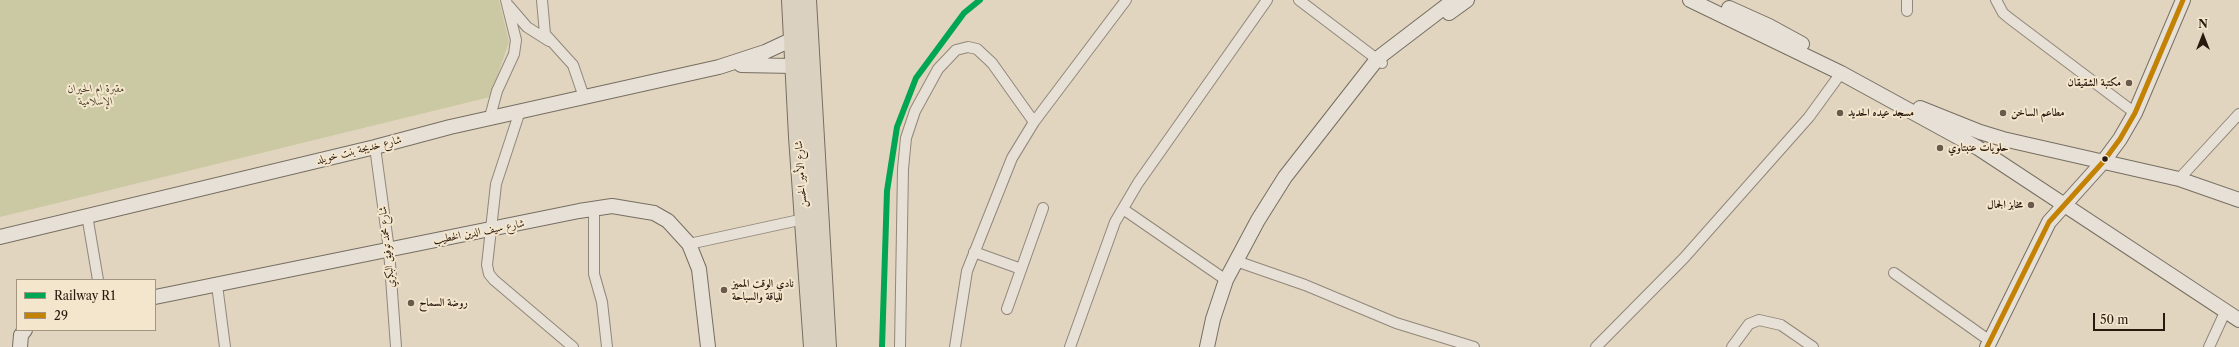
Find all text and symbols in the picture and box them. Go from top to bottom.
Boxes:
north arrow [2183,16,2223,56]
text: N [2198,17,2208,31]
place label: مكتبة الشقيقان [2068,76,2121,90]
marker: مكتبة الشقيقان [2124,78,2134,88]
park label: مقبرة ام الحيران الإسلامية [67,82,125,108]
place label: مسجد عيده الحديد [1848,106,1914,120]
place label: مطاعم الساخن [2011,106,2065,120]
marker: مسجد عيده الحديد [1835,108,1845,118]
marker: مطاعم الساخن [1998,108,2008,118]
street label: شارع خديجة بنت خويلد [315,133,403,167]
street label: شارع الأمير الحسن [792,140,810,208]
place label: حلويات عنبتاوي [1948,141,2008,155]
marker: حلويات عنبتاوي [1935,143,1945,153]
unlabelled marker [2100,154,2110,164]
place label: مخابز الجمال [1987,198,2023,212]
marker: مخابز الجمال [2026,200,2036,210]
street label: شارع محمد توفيق البكري [376,205,398,289]
street label: شارع سيف الدين الخطيب [432,217,526,247]
place label: نادي الوقت المميز للياقة والسباحة [732,277,794,303]
legend [16,279,156,331]
marker: نادي الوقت المميز للياقة والسباحة [719,285,729,295]
text: Railway R1 [54,288,116,303]
place label: روضة السماح [419,296,468,310]
marker: روضة السماح [406,298,416,308]
scale bar [2095,305,2167,331]
text: 29 [54,308,68,323]
text: 50 m [2100,312,2129,327]

